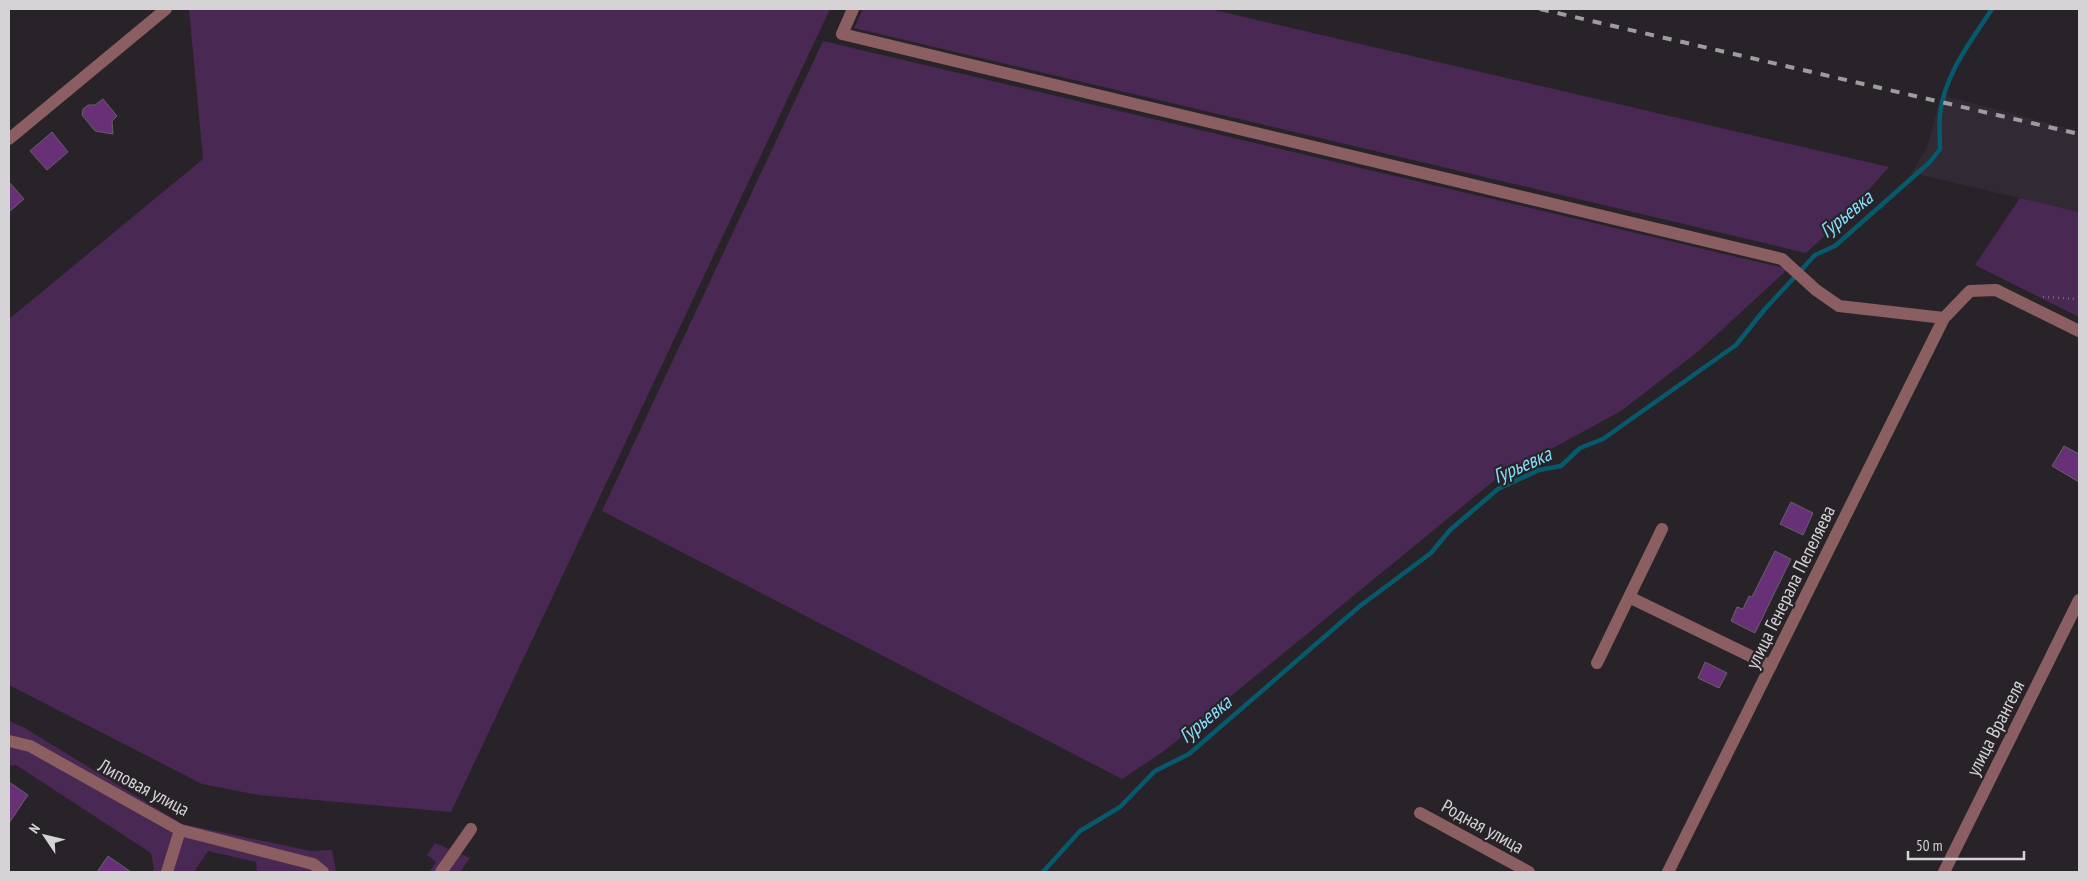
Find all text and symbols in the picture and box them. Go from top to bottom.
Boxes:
water label: Гурьевка [1814,184,1879,243]
water label: Гурьевка [1489,440,1556,489]
street label: улица Генерала Пепеляева [1740,501,1840,673]
street label: улица Врангеля [1961,676,2029,780]
water label: Гурьевка [1173,689,1237,749]
street label: Липовая улица [93,753,194,821]
street label: Родная улица [1438,794,1528,858]
north arrow [20,811,70,861]
text: N [25,820,44,837]
scale bar [1908,828,2024,860]
text: 50 m [1916,836,1942,855]

